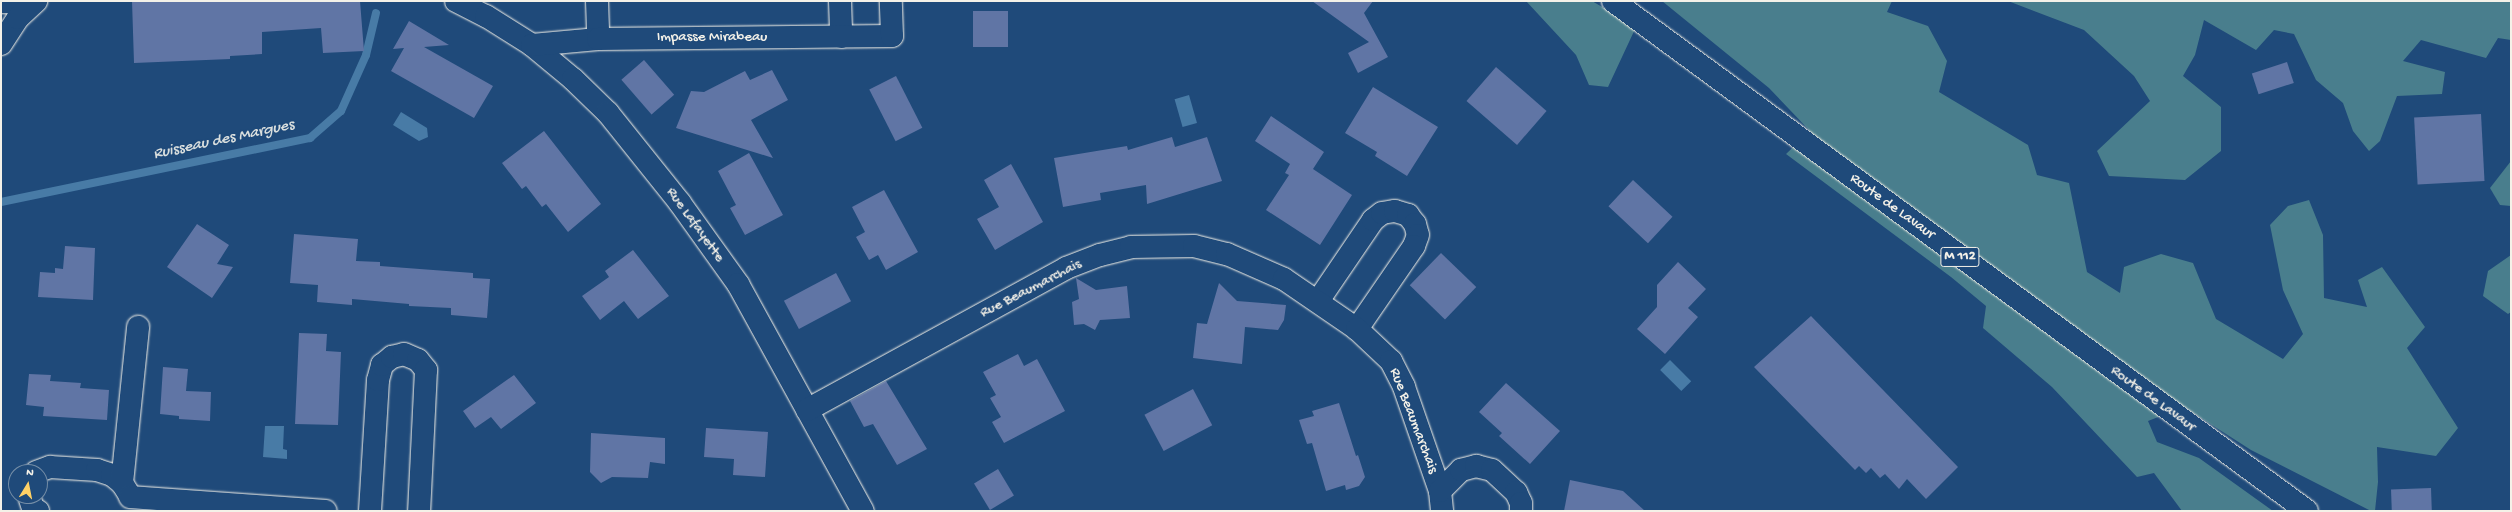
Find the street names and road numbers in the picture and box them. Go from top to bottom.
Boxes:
street label: Impasse Mirabeau [657,29,767,47]
street label: Route de Lavaur [1846,170,1938,244]
street label: Rue Lafayette [662,184,728,266]
road number: M 112 [1940,245,1980,269]
street label: Rue Beaumarchais [977,256,1085,322]
street label: Route de Lavaur [2107,362,2199,436]
street label: Rue Beaumarchais [1385,366,1441,476]

